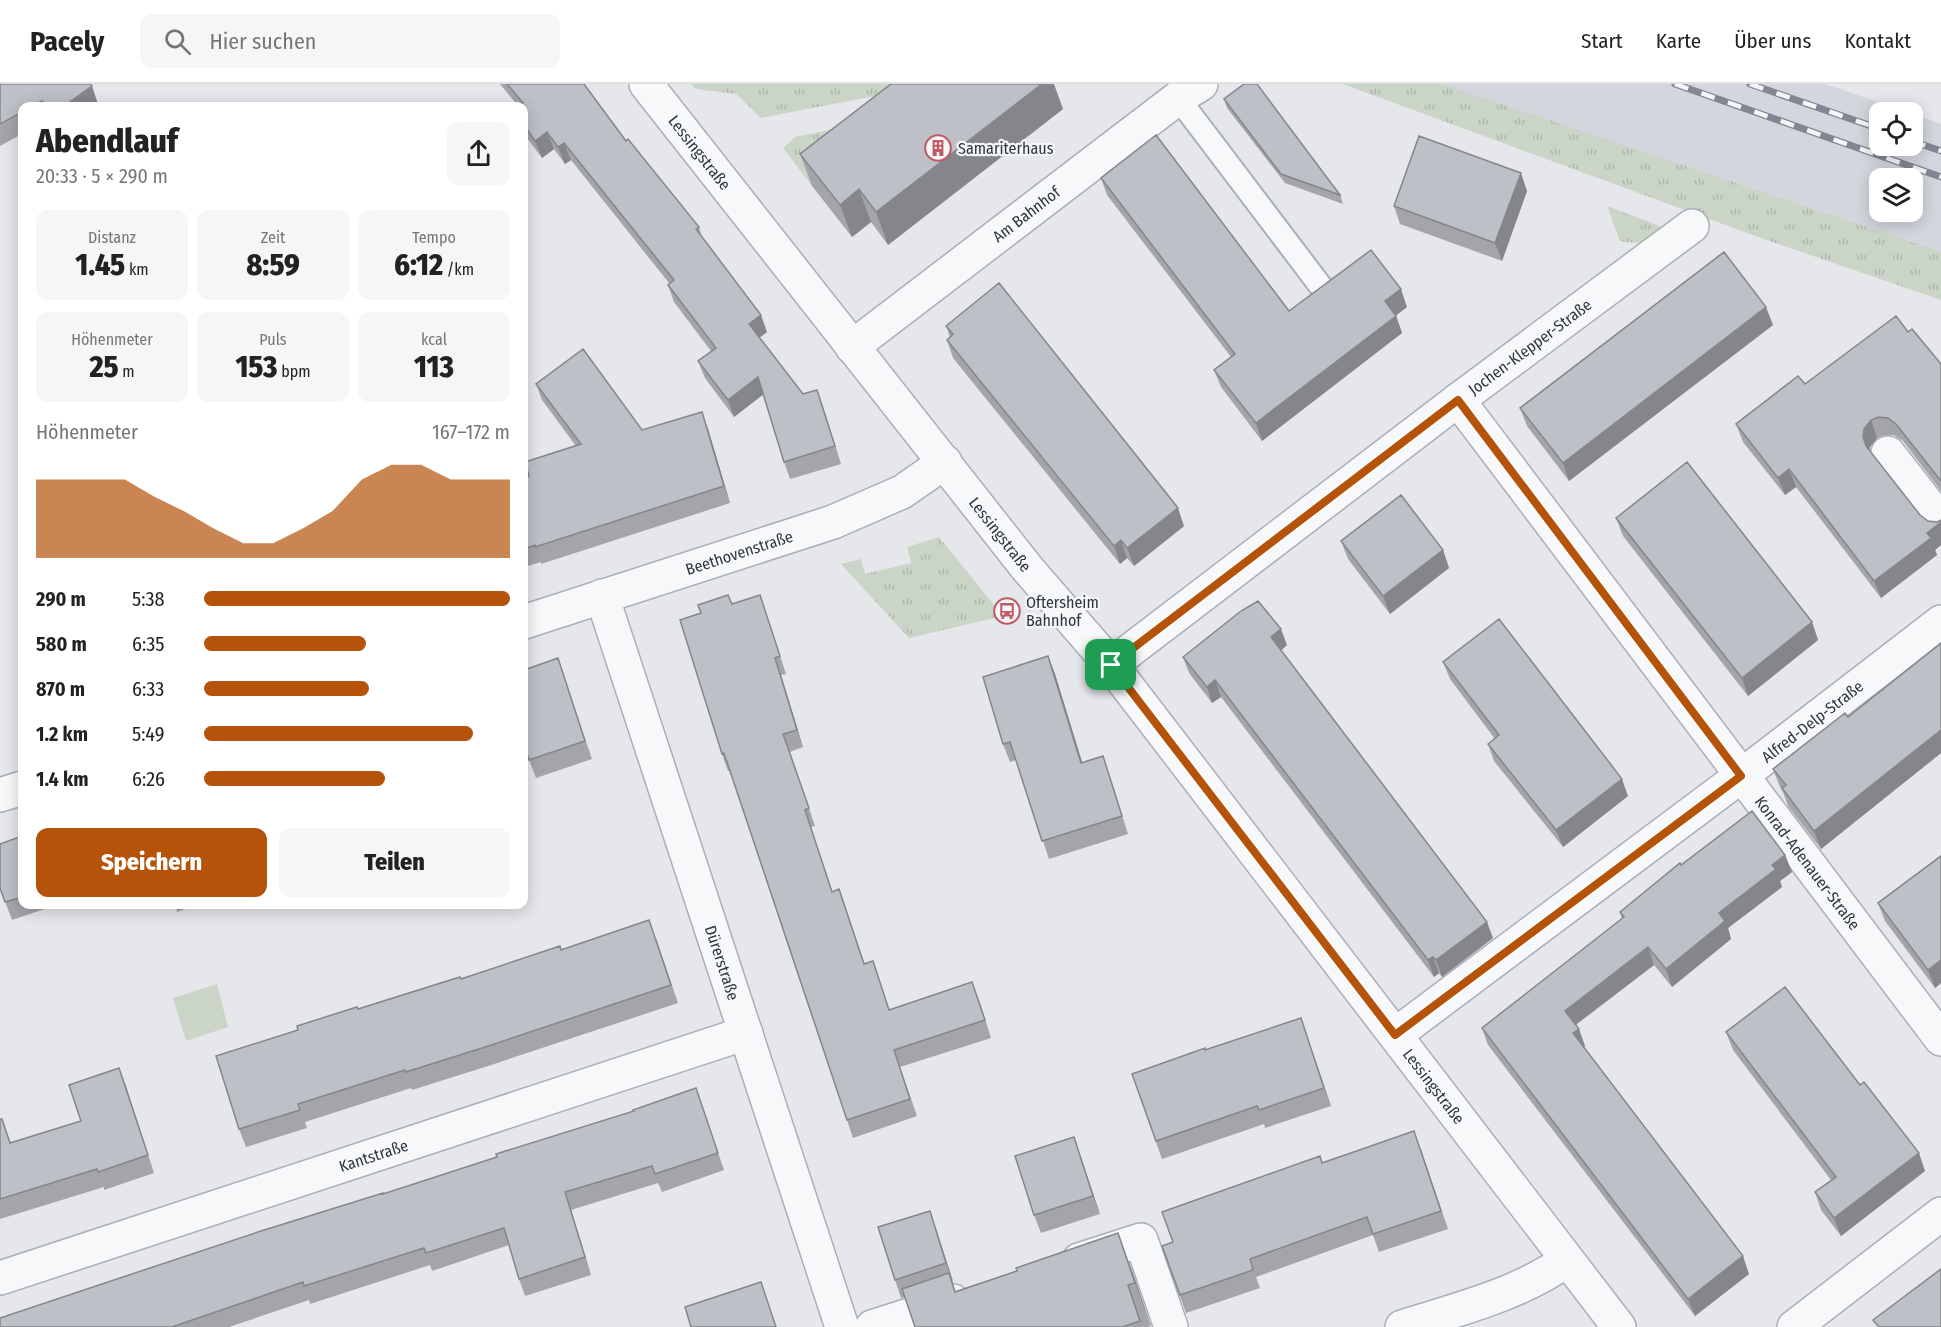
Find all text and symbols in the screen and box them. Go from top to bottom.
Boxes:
search box [140,14,560,68]
text: Pacely [30,25,104,58]
icon: search [161,25,194,58]
text: Hier suchen [209,28,316,55]
text: Start [1581,28,1623,54]
text: Karte [1656,28,1701,54]
text: Über uns [1734,28,1811,54]
text: Kontakt [1844,28,1911,54]
map controls [1869,102,1923,222]
button: locate [1869,102,1923,156]
street label: Lessingstraße [664,112,735,194]
text: Abendlauf [36,121,178,161]
button: share [447,122,510,185]
building icon: Samariterhaus [923,133,953,163]
place label: Samariterhaus [958,139,1054,158]
text: 20:33 · 5 × 290 m [36,164,168,188]
button: layers [1869,168,1923,222]
street label: Am Bahnhof [989,182,1065,246]
text: Distanz [88,228,136,247]
text: Zeit [261,228,285,247]
text: Tempo [412,228,456,247]
text: 1.45 [75,247,125,283]
text: 8:59 [246,247,300,283]
text: 6:12 [394,247,443,283]
text: km [125,260,149,279]
text: /km [443,260,474,279]
street label: Jochen-Klepper-Straße [1465,295,1595,399]
text: Höhenmeter [71,330,153,349]
text: Puls [259,330,287,349]
text: kcal [421,330,447,349]
text: 25 [89,349,119,385]
text: 153 [235,349,278,385]
text: 113 [414,349,454,385]
text: m [119,362,135,381]
text: bpm [278,362,311,381]
text: Höhenmeter [36,420,138,444]
text: 167–172 m [432,420,510,444]
street label: Lessingstraße [965,493,1035,576]
street label: Beethovenstraße [683,527,795,579]
text: 290 m [36,587,86,611]
text: 5:38 [132,587,165,611]
place label: Oftersheim Bahnhof [1026,593,1099,630]
bus stop icon: Oftersheim Bahnhof [992,596,1022,626]
text: 580 m [36,632,87,656]
text: 6:35 [132,632,165,656]
pin [1085,639,1136,690]
icon: arrive [1094,648,1127,681]
text: 870 m [36,677,85,701]
text: 6:33 [132,677,164,701]
street label: Alfred-Delp-Straße [1758,677,1867,767]
text: 1.2 km [36,722,88,746]
text: 5:49 [132,722,164,746]
text: 1.4 km [36,767,88,791]
text: 6:26 [132,767,165,791]
street label: Konrad-Adenauer-Straße [1751,792,1864,934]
button: Speichern [36,828,267,897]
button: Teilen [279,828,510,897]
street label: Dürerstraße [701,923,743,1003]
street label: Lessingstraße [1399,1045,1469,1128]
street label: Kantstraße [337,1136,410,1176]

